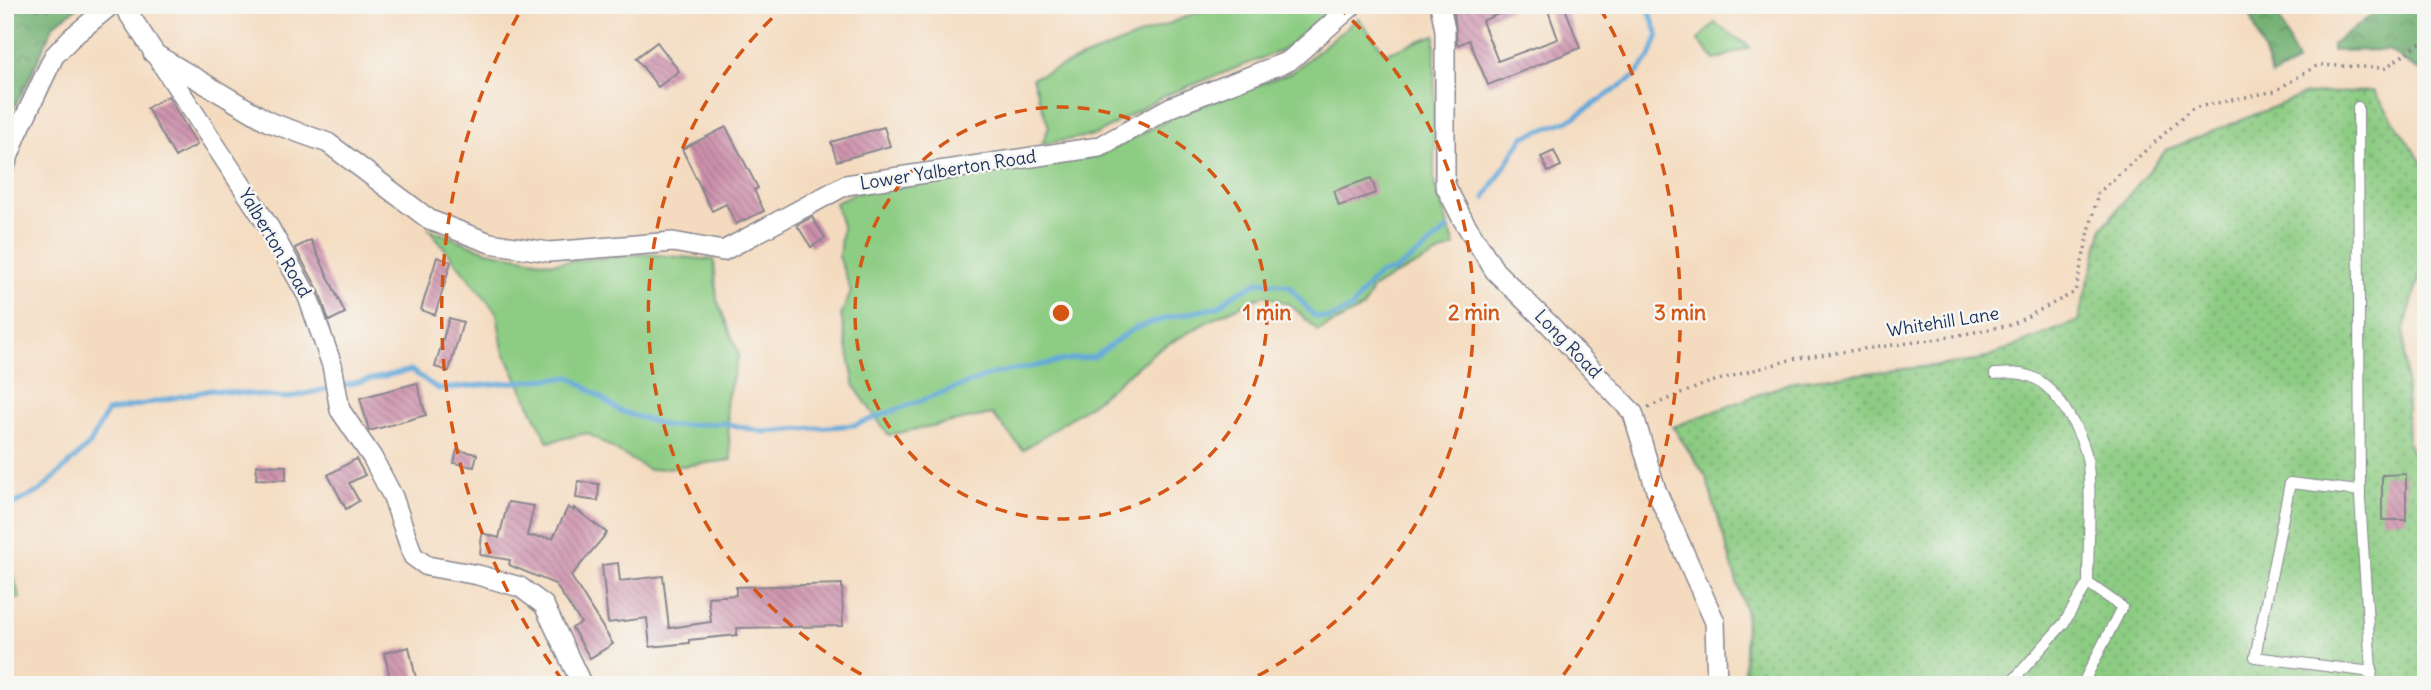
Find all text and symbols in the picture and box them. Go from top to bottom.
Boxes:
street label: Lower Yalberton Road [858,144,1038,195]
street label: Yalberton Road [234,184,317,302]
text: 1 min [1243,299,1291,326]
text: 2 min [1448,299,1500,326]
text: 3 min [1654,299,1706,326]
centre of rings [1049,301,1073,325]
street label: Whitehill Lane [1885,301,2001,342]
street label: Long Road [1530,304,1607,383]

